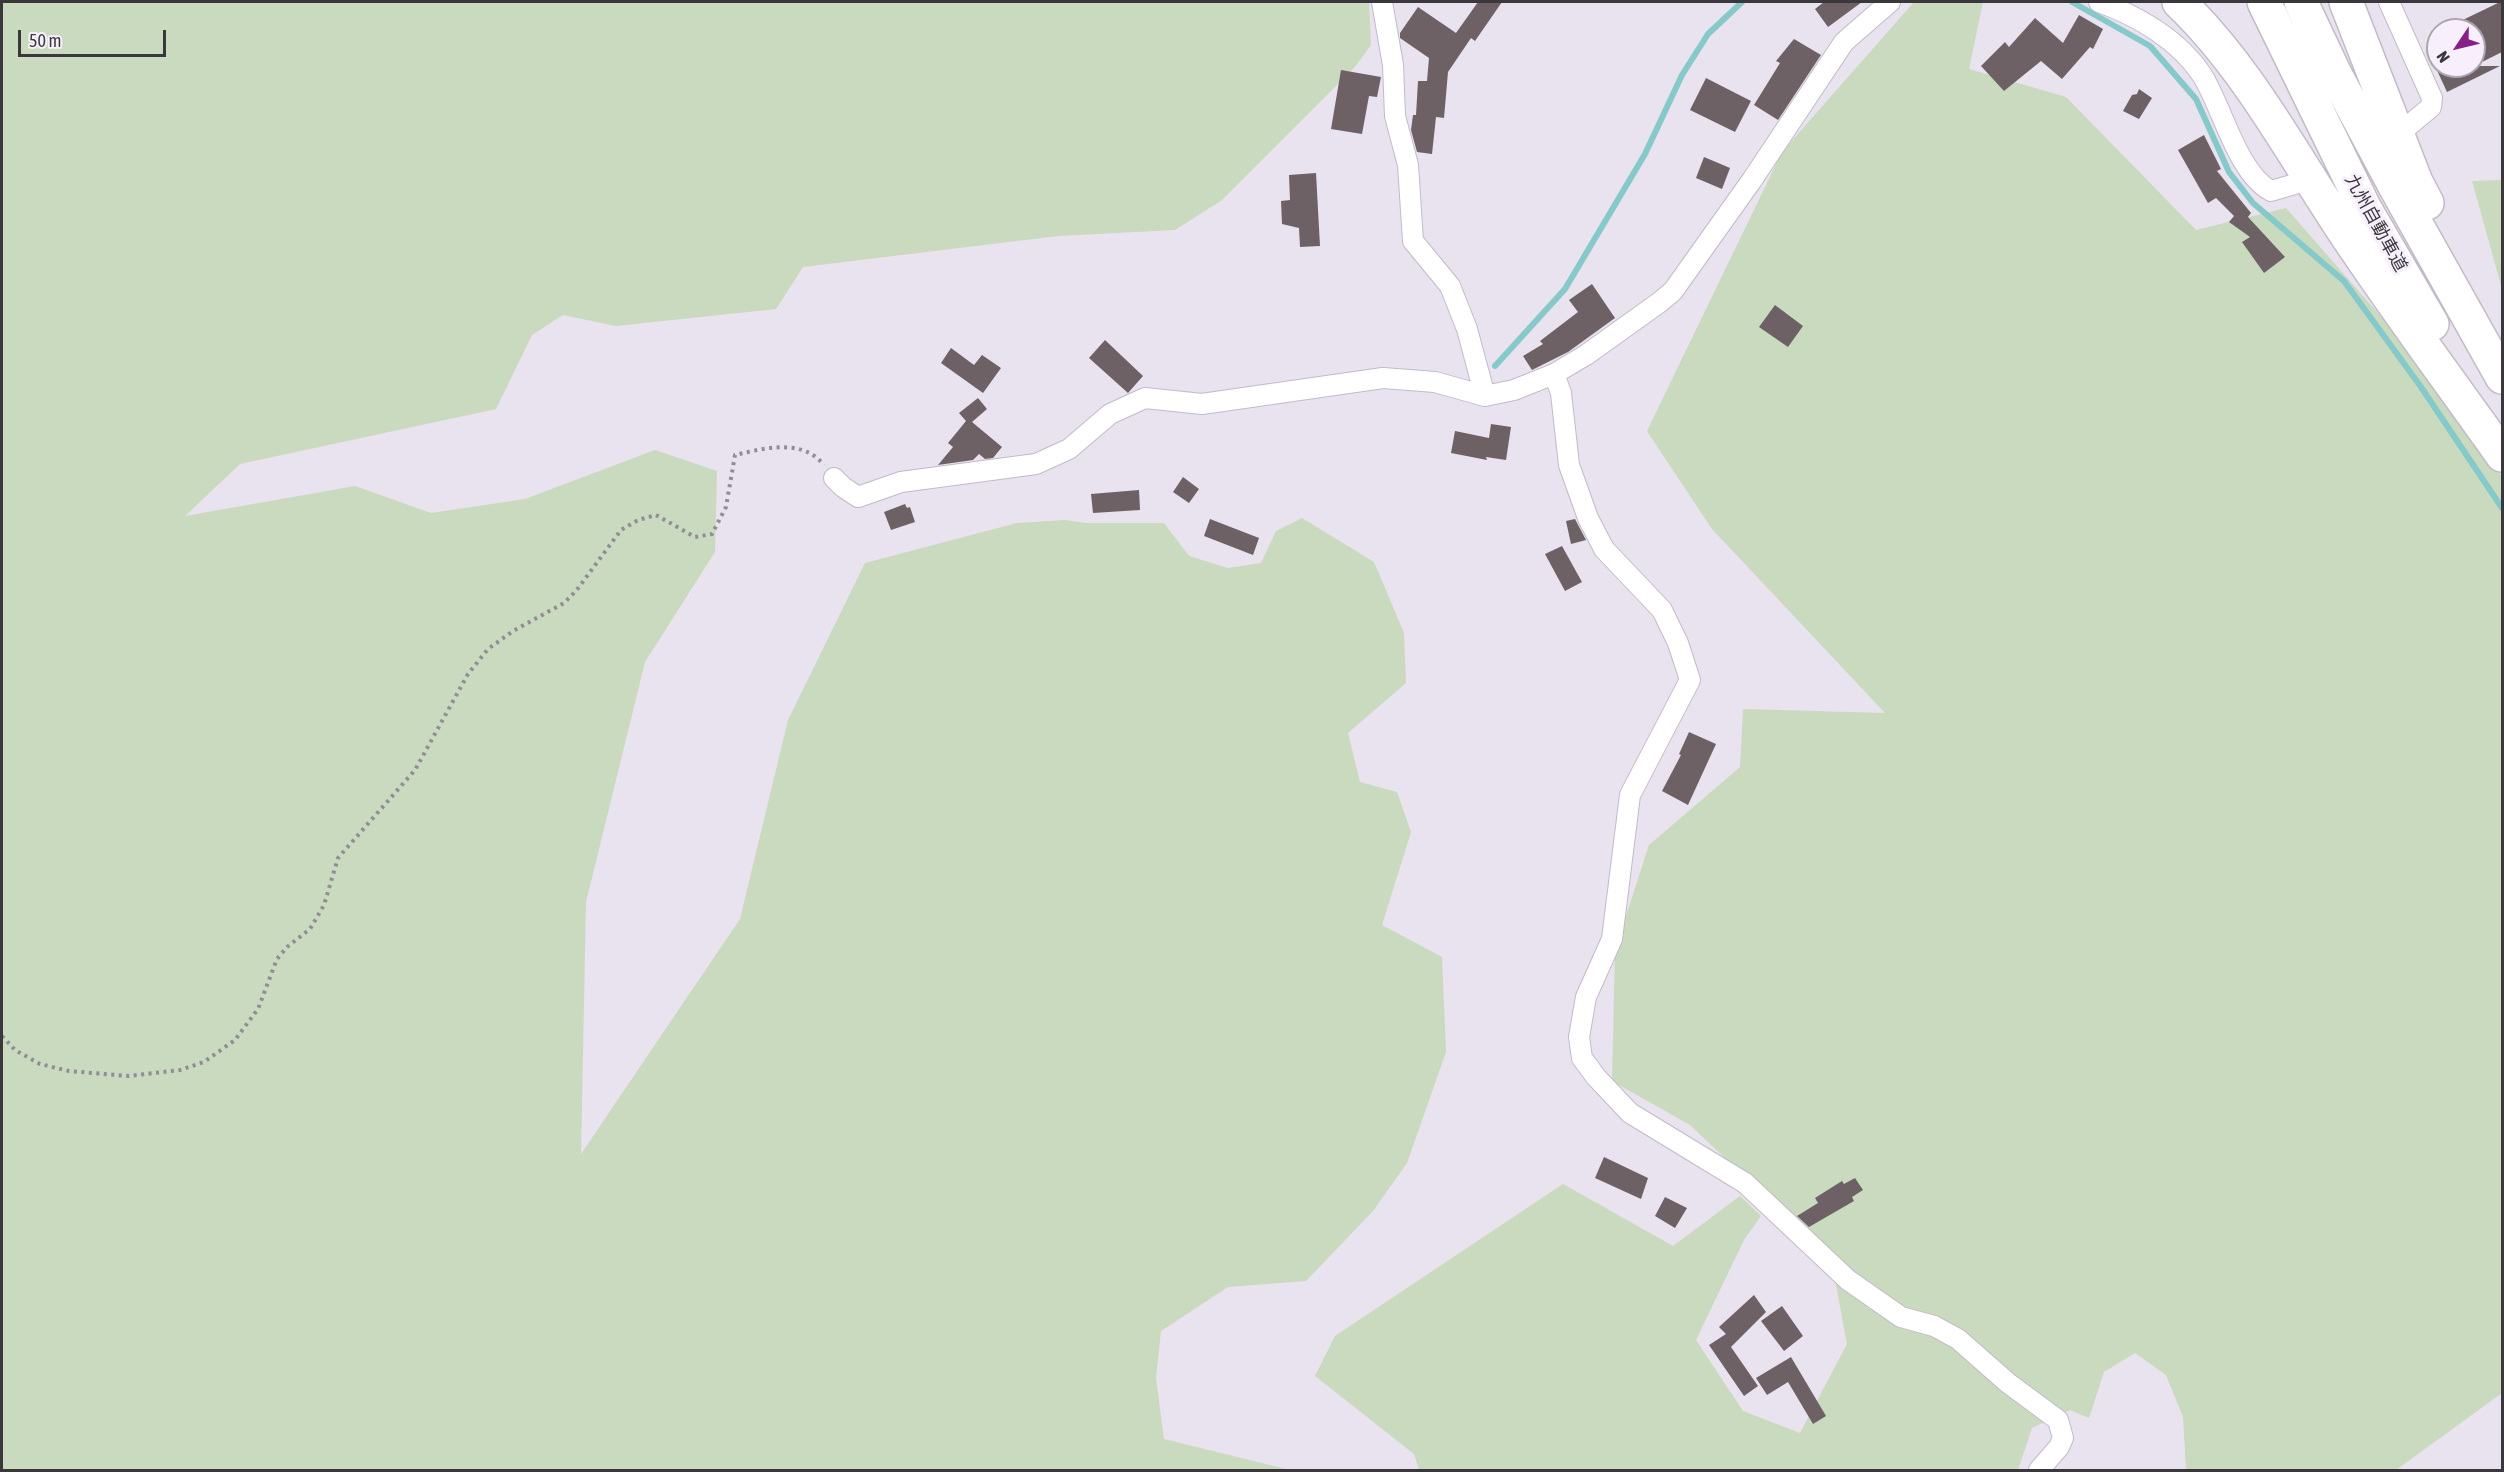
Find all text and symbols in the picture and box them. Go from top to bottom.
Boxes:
scale bar [21,18,170,56]
north arrow [2426,18,2486,78]
text: 50 m [29,30,61,51]
text: N [2433,48,2453,66]
street label: 九州自動車道 [2340,171,2412,275]

